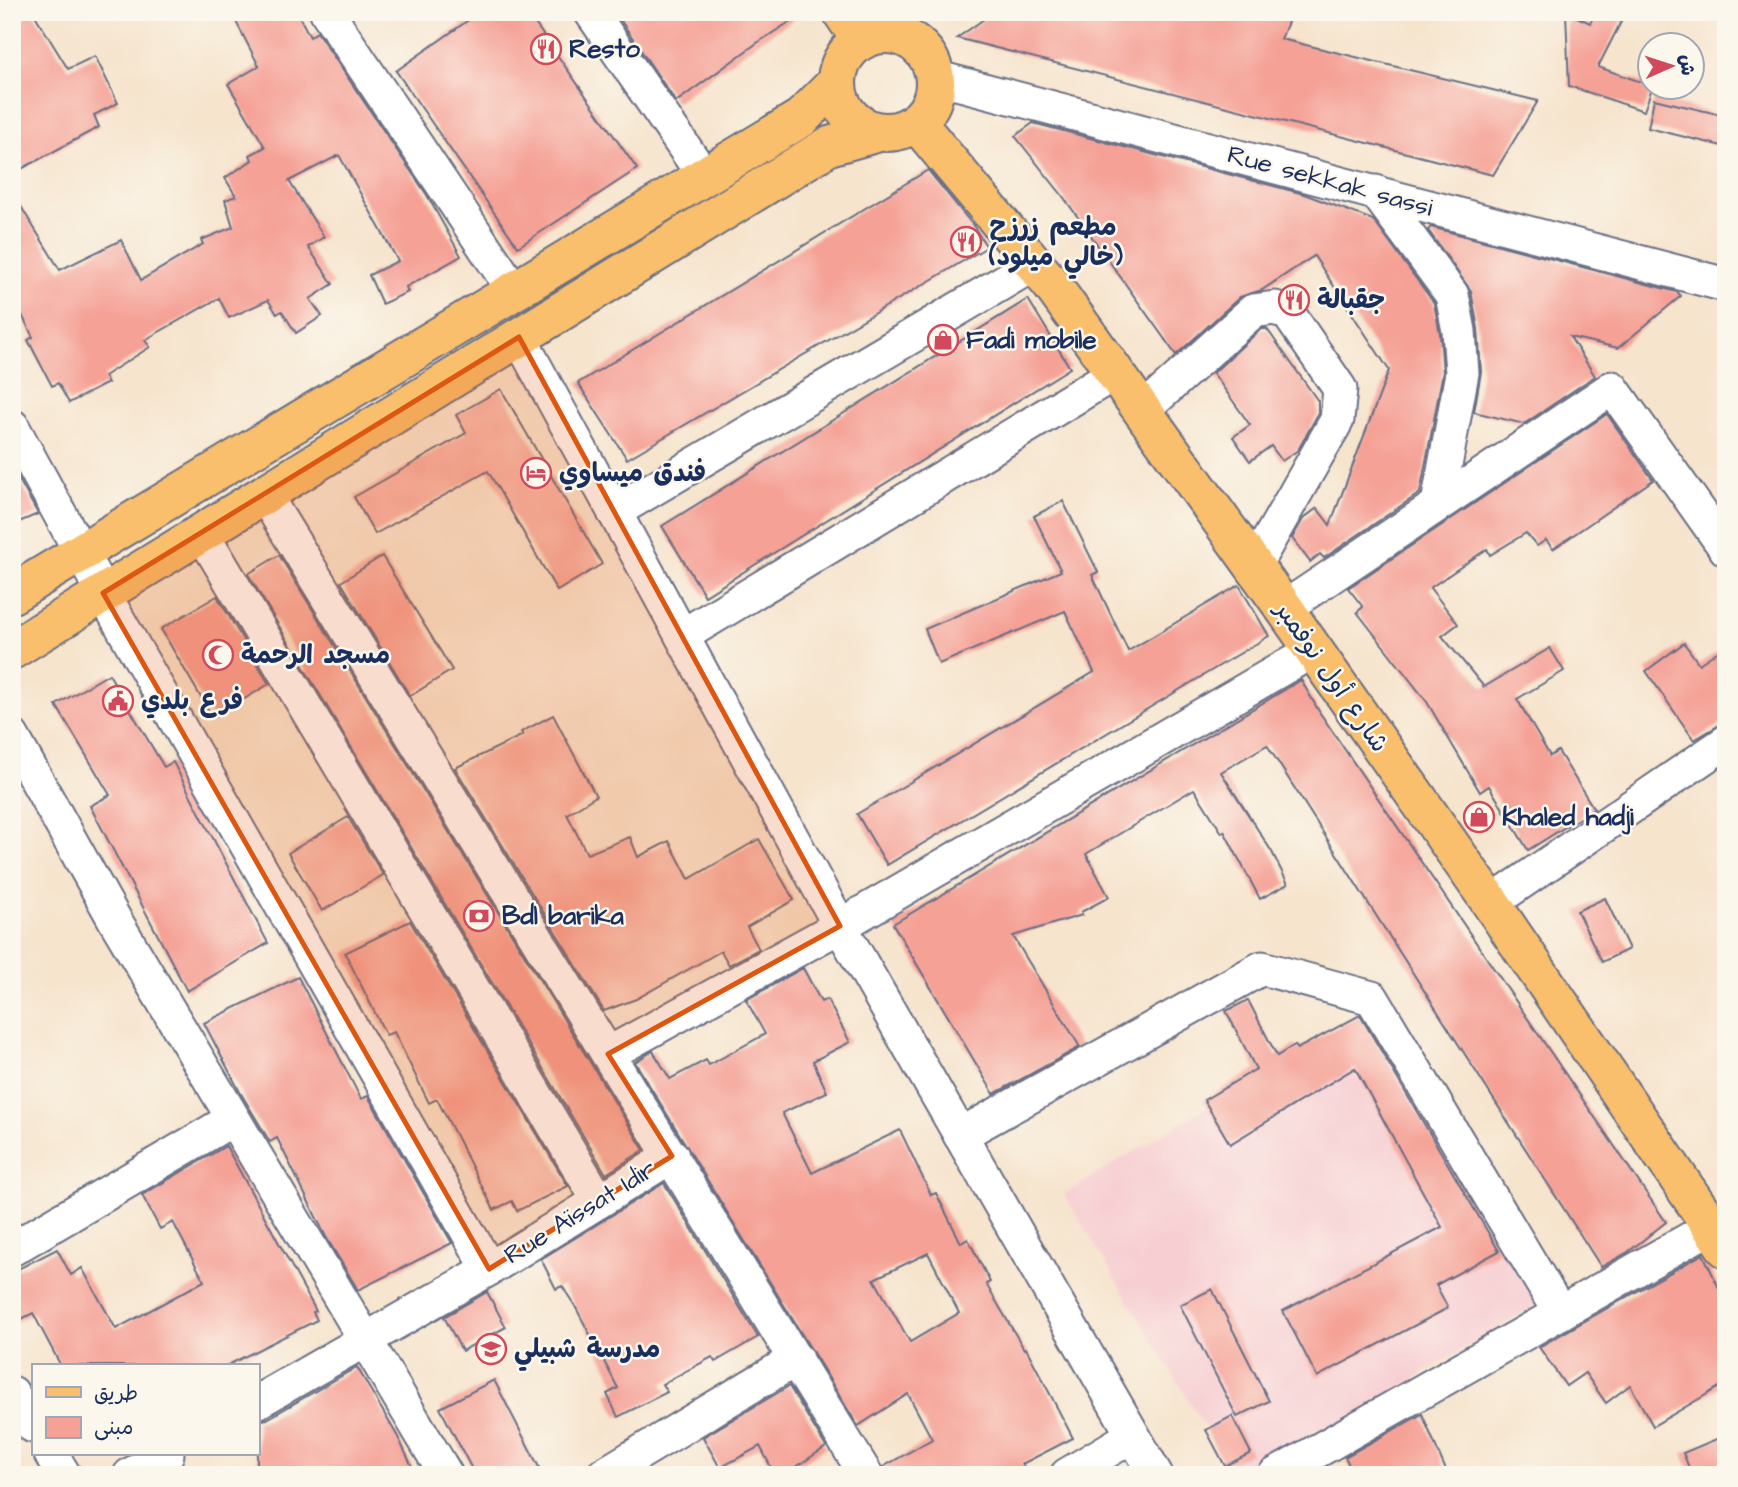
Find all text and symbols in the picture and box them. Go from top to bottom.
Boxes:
place label: Resto [569,31,640,67]
restaurant icon: Resto [529,32,563,66]
north arrow [1636,32,1706,102]
text: ش [1672,54,1701,76]
street label: Rue sekkak sassi [1223,136,1437,226]
place label: مطعم زرزح (خالي ميلود) [988,209,1123,280]
restaurant icon: مطعم زرزح (خالي ميلود) [949,225,983,259]
place label: جقبالة [1317,282,1385,318]
restaurant icon: جقبالة [1277,283,1311,317]
place label: Fadi mobile [966,322,1096,358]
shop icon: Fadi mobile [926,323,960,357]
place label: فندق ميساوي [559,455,706,491]
hotel icon: فندق ميساوي [519,456,553,490]
street label: شارع أول نوفمبر [1265,593,1397,760]
place label: مسجد الرحمة [241,637,390,673]
mosque icon: مسجد الرحمة [201,638,235,672]
place label: فرع بلدي [141,683,243,719]
public building icon: فرع بلدي [101,684,135,718]
place label: Khaled hadji [1502,799,1634,835]
shop icon: Khaled hadji [1462,800,1496,834]
place label: Bdl barika [502,898,624,934]
bank icon: Bdl barika [462,899,496,933]
street label: Rue Aïssat Idir [497,1151,663,1273]
place label: مدرسة شبيلي [514,1331,660,1372]
school or university icon: مدرسة شبيلي [474,1332,508,1366]
legend [32,1364,259,1456]
text: طريق [94,1379,138,1408]
text: مبنى [94,1413,133,1442]

